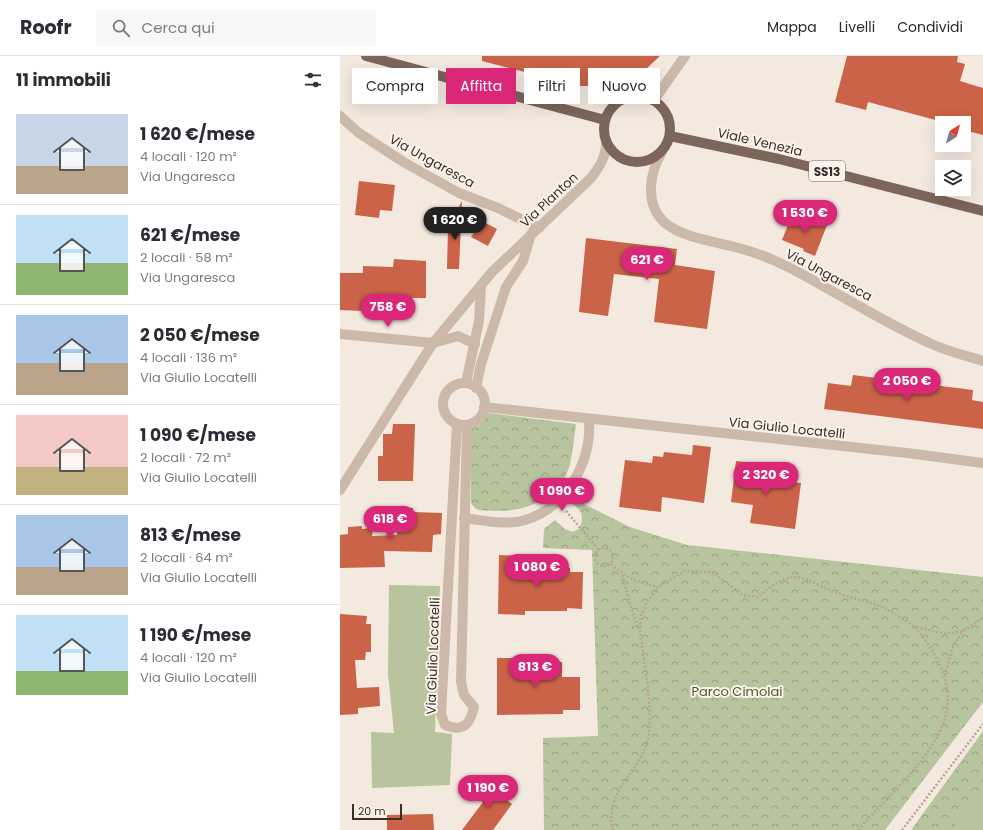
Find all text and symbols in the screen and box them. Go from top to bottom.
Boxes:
search box [96,10,376,46]
text: Roofr [20,14,72,41]
icon: search [110,17,132,39]
text: Cerca qui [142,17,215,38]
text: Mappa [767,17,817,37]
text: Livelli [839,17,875,37]
text: Condividi [897,17,963,37]
text: 11 immobili [16,68,111,92]
chip: Compra [352,68,438,104]
chip: Affitta [446,68,516,104]
chip: Filtri [524,68,580,104]
chip: Nuovo [588,68,660,104]
icon: filters [302,69,324,91]
north arrow [935,116,971,152]
map controls [935,116,971,196]
text: 1 620 €/mese [140,122,255,146]
street label: Viale Venezia [716,123,804,161]
icon: home [48,130,96,178]
street label: Via Ungaresca [386,130,478,192]
text: 4 locali · 120 m² [140,147,237,166]
button: layers [935,160,971,196]
road number: SS13 [809,161,845,181]
text: Via Ungaresca [140,167,235,186]
street label: Via Planton [516,168,582,232]
pin: 1 530 € [768,200,842,234]
text: 1 530 € [782,203,828,222]
pin: 1 620 € [418,207,492,241]
text: 1 620 € [433,210,477,229]
text: 621 €/mese [140,223,240,247]
icon: home [48,231,96,279]
street label: Via Ungaresca [782,244,876,306]
pin: 621 € [619,247,675,281]
text: 2 locali · 58 m² [140,248,233,267]
text: 621 € [630,250,664,269]
text: Via Ungaresca [140,268,235,287]
pin: 758 € [360,294,416,328]
text: 758 € [370,297,406,316]
text: 2 050 €/mese [140,323,260,347]
icon: home [48,331,96,379]
text: 4 locali · 136 m² [140,348,237,367]
text: Via Giulio Locatelli [140,368,257,387]
pin: 2 050 € [870,368,944,402]
text: 2 050 € [883,371,931,390]
street label: Via Giulio Locatelli [728,412,846,444]
text: 1 090 €/mese [140,423,256,447]
icon: home [48,431,96,479]
text: 2 locali · 72 m² [140,448,231,467]
pin: 2 320 € [729,462,803,496]
text: 2 320 € [742,465,790,484]
text: Via Giulio Locatelli [140,468,257,487]
pin: 1 090 € [525,478,599,512]
text: 1 090 € [539,481,585,500]
pin: 618 € [362,506,418,540]
text: 618 € [373,509,407,528]
text: 813 €/mese [140,523,241,547]
icon: home [48,531,96,579]
text: 2 locali · 64 m² [140,548,233,567]
pin: 1 080 € [500,554,574,588]
text: 1 080 € [514,557,560,576]
text: Via Giulio Locatelli [140,568,257,587]
street label: Via Giulio Locatelli [421,597,445,715]
text: 1 190 €/mese [140,623,251,647]
icon: home [48,631,96,679]
text: 4 locali · 120 m² [140,648,237,667]
pin: 813 € [507,654,563,688]
text: 813 € [518,657,552,676]
text: Via Giulio Locatelli [140,668,257,687]
park label: Parco Cimolai [692,682,782,701]
pin: 1 190 € [451,775,525,809]
text: 1 190 € [467,778,509,797]
scale bar [352,802,402,821]
text: 20 m [358,803,386,819]

